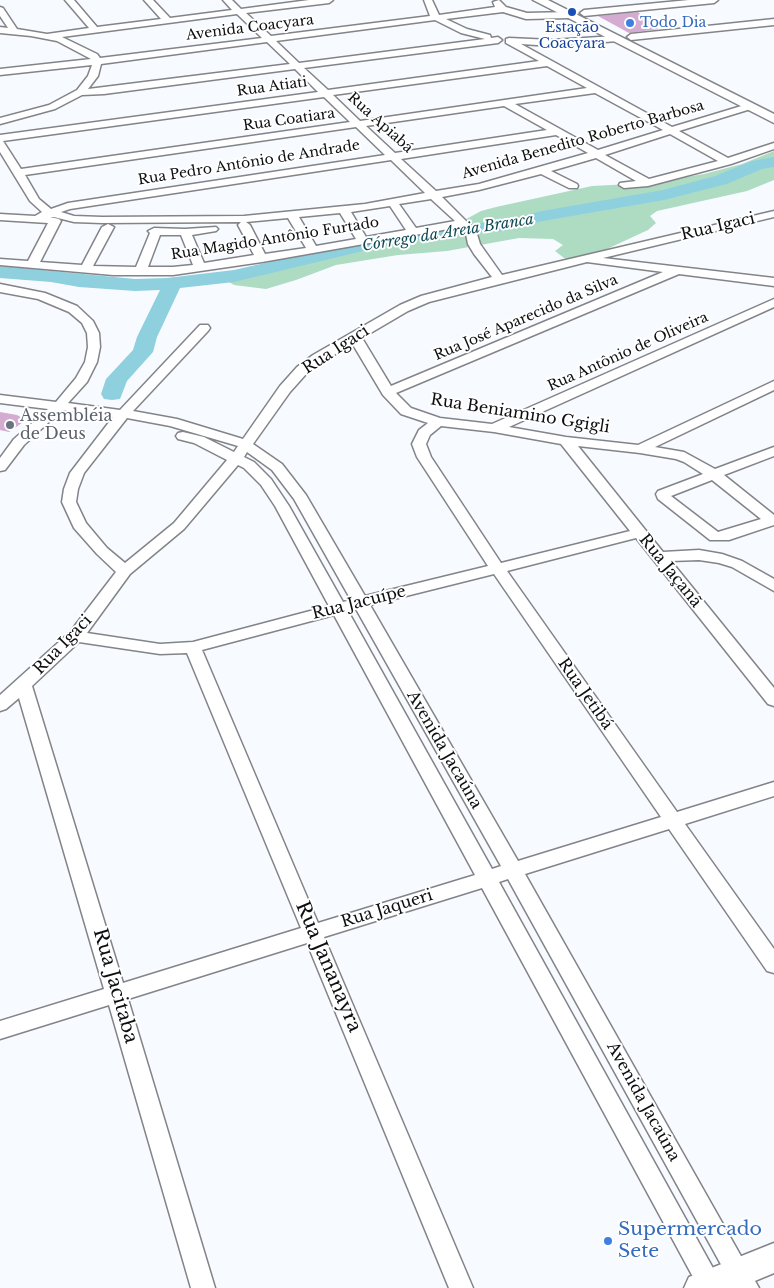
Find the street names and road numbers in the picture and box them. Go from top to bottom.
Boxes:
street label: Avenida Coacyara [185,12,315,44]
street label: Rua Atiati [236,74,308,100]
street label: Rua Apiabá [344,89,416,157]
street label: Avenida Benedito Roberto Barbosa [460,97,706,183]
street label: Rua Coatiara [242,105,336,135]
street label: Rua Pedro Antônio de Andrade [137,137,361,189]
street label: Rua Igaci [679,209,757,245]
street label: Rua Magido Antônio Furtado [170,214,380,264]
street label: Rua José Aparecido da Silva [432,272,620,364]
street label: Rua Antônio de Oliveira [545,309,711,395]
street label: Rua Igaci [299,321,373,379]
street label: Rua Beniamino Ggigli [429,390,611,438]
street label: Rua Jaçanã [635,530,705,612]
street label: Rua Jacuípe [310,582,408,624]
street label: Rua Igaci [30,611,96,679]
street label: Rua Jetibá [553,655,617,733]
street label: Avenida Jacaúna [402,687,486,813]
street label: Rua Jaqueri [339,886,435,932]
street label: Rua Jananayra [290,898,366,1036]
street label: Rua Jacitaba [88,926,142,1046]
street label: Avenida Jacaúna [602,1039,684,1165]

